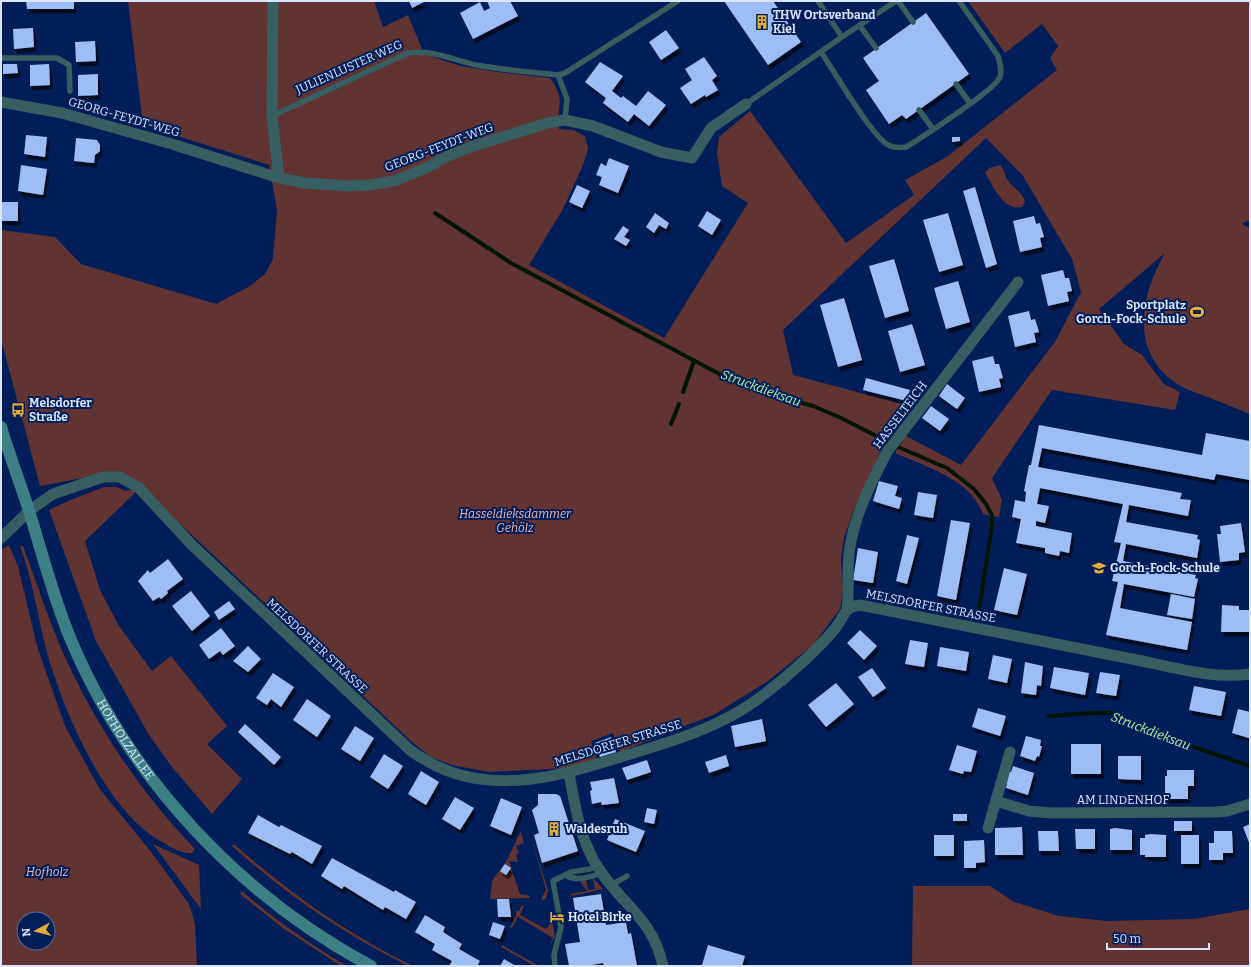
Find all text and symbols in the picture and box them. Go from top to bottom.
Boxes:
place label: THW Ortsverband Kiel [773,8,876,36]
building icon: THW Ortsverband Kiel [754,14,770,30]
street label: JULIENLUSTER WEG [293,37,405,97]
street label: GEORG-FEYDT-WEG [67,94,182,140]
street label: GEORG-FEYDT-WEG [383,120,496,174]
place label: Sportplatz Gorch-Fock-Schule [1076,298,1186,326]
sports icon: Sportplatz Gorch-Fock-Schule [1189,304,1205,320]
water label: Struckdieksau [719,367,803,409]
street label: HASSELTEICH [870,379,930,451]
place label: Melsdorfer Straße [29,396,92,424]
bus stop icon: Melsdorfer Straße [10,402,26,418]
park label: Hasseldieksdammer Gehölz [459,507,572,535]
school or university icon: Gorch-Fock-Schule [1091,560,1107,576]
place label: Gorch-Fock-Schule [1110,561,1220,575]
street label: MELSDORFER STRASSE [865,587,997,625]
street label: MELSDORFER STRASSE [264,596,370,696]
street label: HOFHOLZALLEE [94,697,157,783]
water label: Struckdieksau [1109,709,1193,753]
street label: MELSDORFER STRASSE [553,717,683,769]
street label: AM LINDENHOF [1077,793,1169,807]
building icon: Waldesruh [546,821,562,837]
place label: Waldesruh [565,822,628,836]
park label: Hofholz [26,865,69,879]
hotel icon: Hotel Birke [549,909,565,925]
place label: Hotel Birke [568,910,632,924]
north arrow [16,911,56,951]
scale bar [1107,925,1209,951]
text: N [20,927,34,937]
text: 50 m [1113,932,1142,946]

